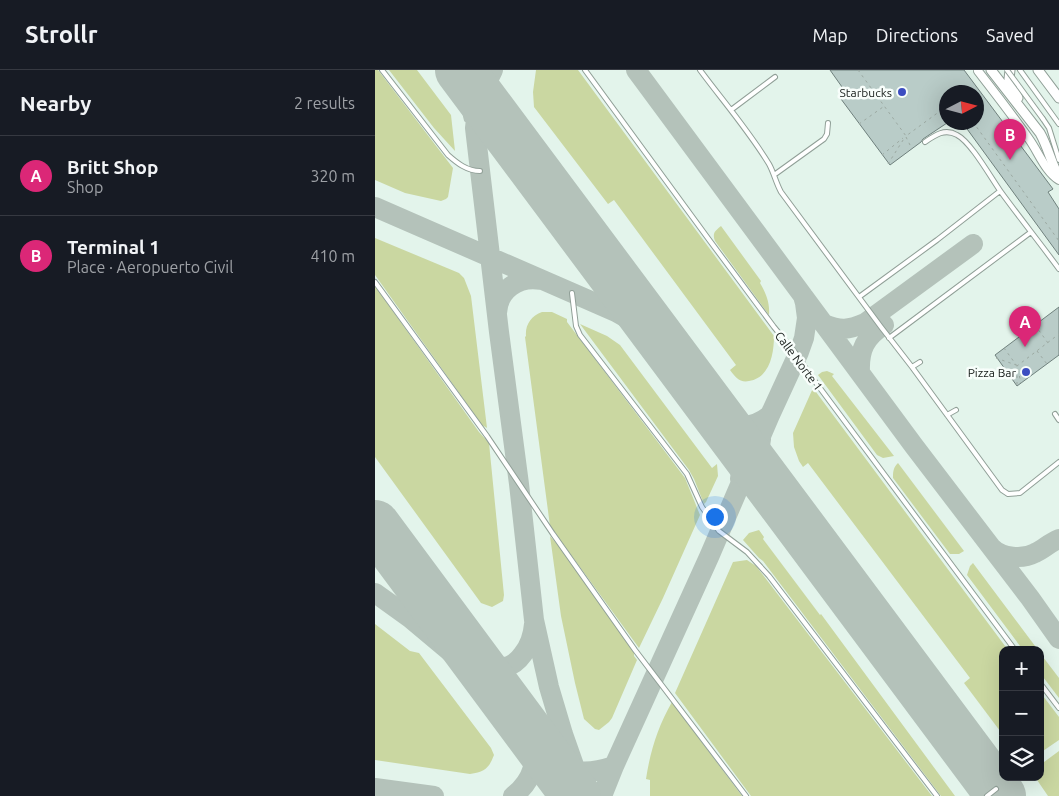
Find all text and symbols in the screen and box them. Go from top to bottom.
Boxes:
text: Strollr [25,21,98,48]
text: Map [812,25,848,45]
text: Directions [876,25,958,45]
text: Saved [986,25,1034,45]
north arrow [939,85,984,130]
place label: Starbucks [840,86,892,99]
marker: Starbucks [896,86,908,98]
text: Nearby [20,91,91,115]
text: 2 results [294,94,355,112]
pin: B [994,119,1026,160]
text: Britt Shop [67,156,158,178]
text: A [30,167,42,185]
text: 320 m [310,167,355,185]
text: Shop [67,178,103,196]
text: Terminal 1 [67,236,160,258]
text: B [31,247,41,265]
text: 410 m [310,247,355,265]
text: Place · Aeropuerto Civil [67,258,233,276]
pin: A [1009,306,1041,347]
street label: Calle Norte 1 [773,329,825,393]
place label: Pizza Bar [968,366,1016,379]
marker: Pizza Bar [1020,366,1032,378]
your location [702,504,728,530]
map controls [999,646,1044,781]
button: + [999,646,1044,691]
button: − [999,691,1044,736]
button: layers [999,736,1044,781]

